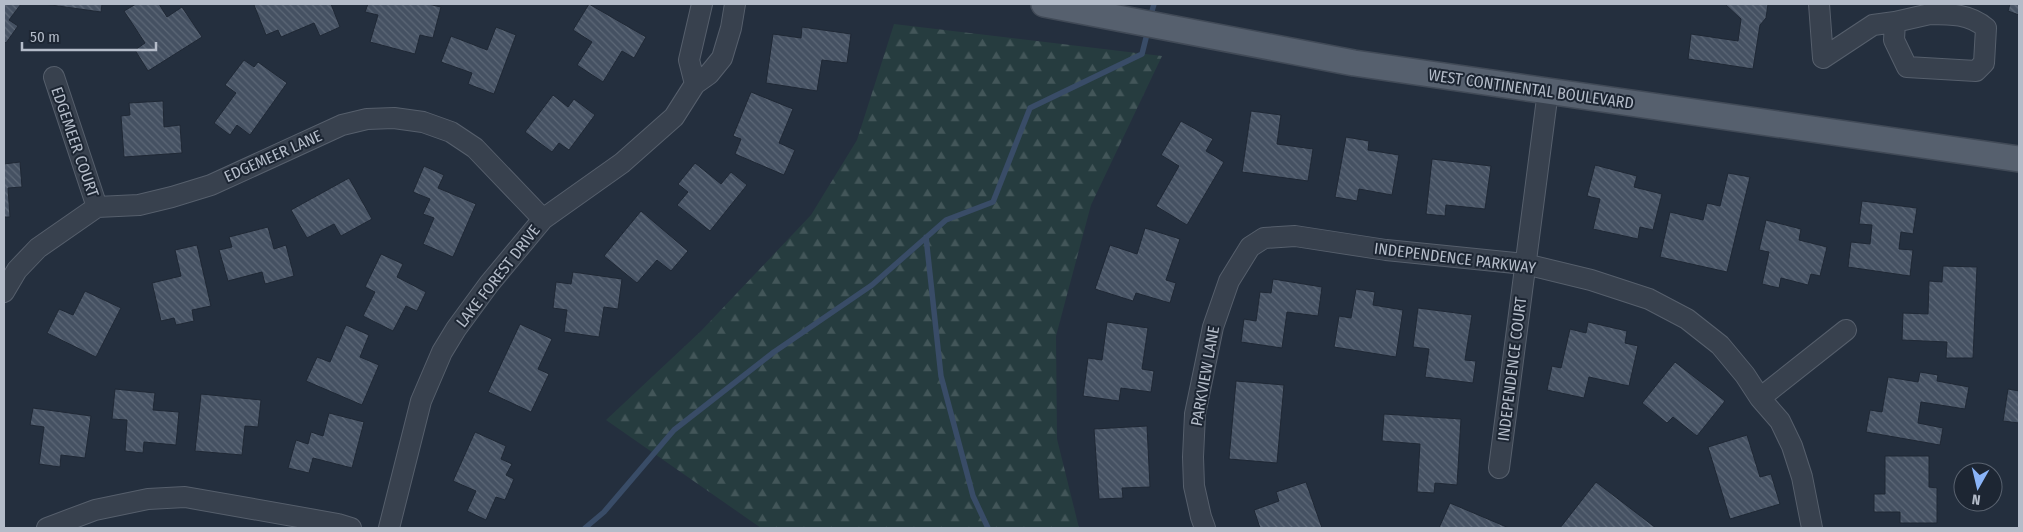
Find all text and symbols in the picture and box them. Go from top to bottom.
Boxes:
scale bar [22,20,156,52]
text: 50 m [30,28,60,46]
street label: WEST CONTINENTAL BOULEVARD [1427,65,1635,113]
street label: EDGEMEER COURT [47,84,103,200]
street label: EDGEMEER LANE [221,126,325,186]
street label: LAKE FOREST DRIVE [452,221,544,331]
street label: INDEPENDENCE PARKWAY [1373,239,1537,277]
street label: INDEPENDENCE COURT [1494,295,1530,442]
street label: PARKVIEW LANE [1187,324,1223,428]
north arrow [1953,462,2003,512]
text: N [1971,490,1982,508]

